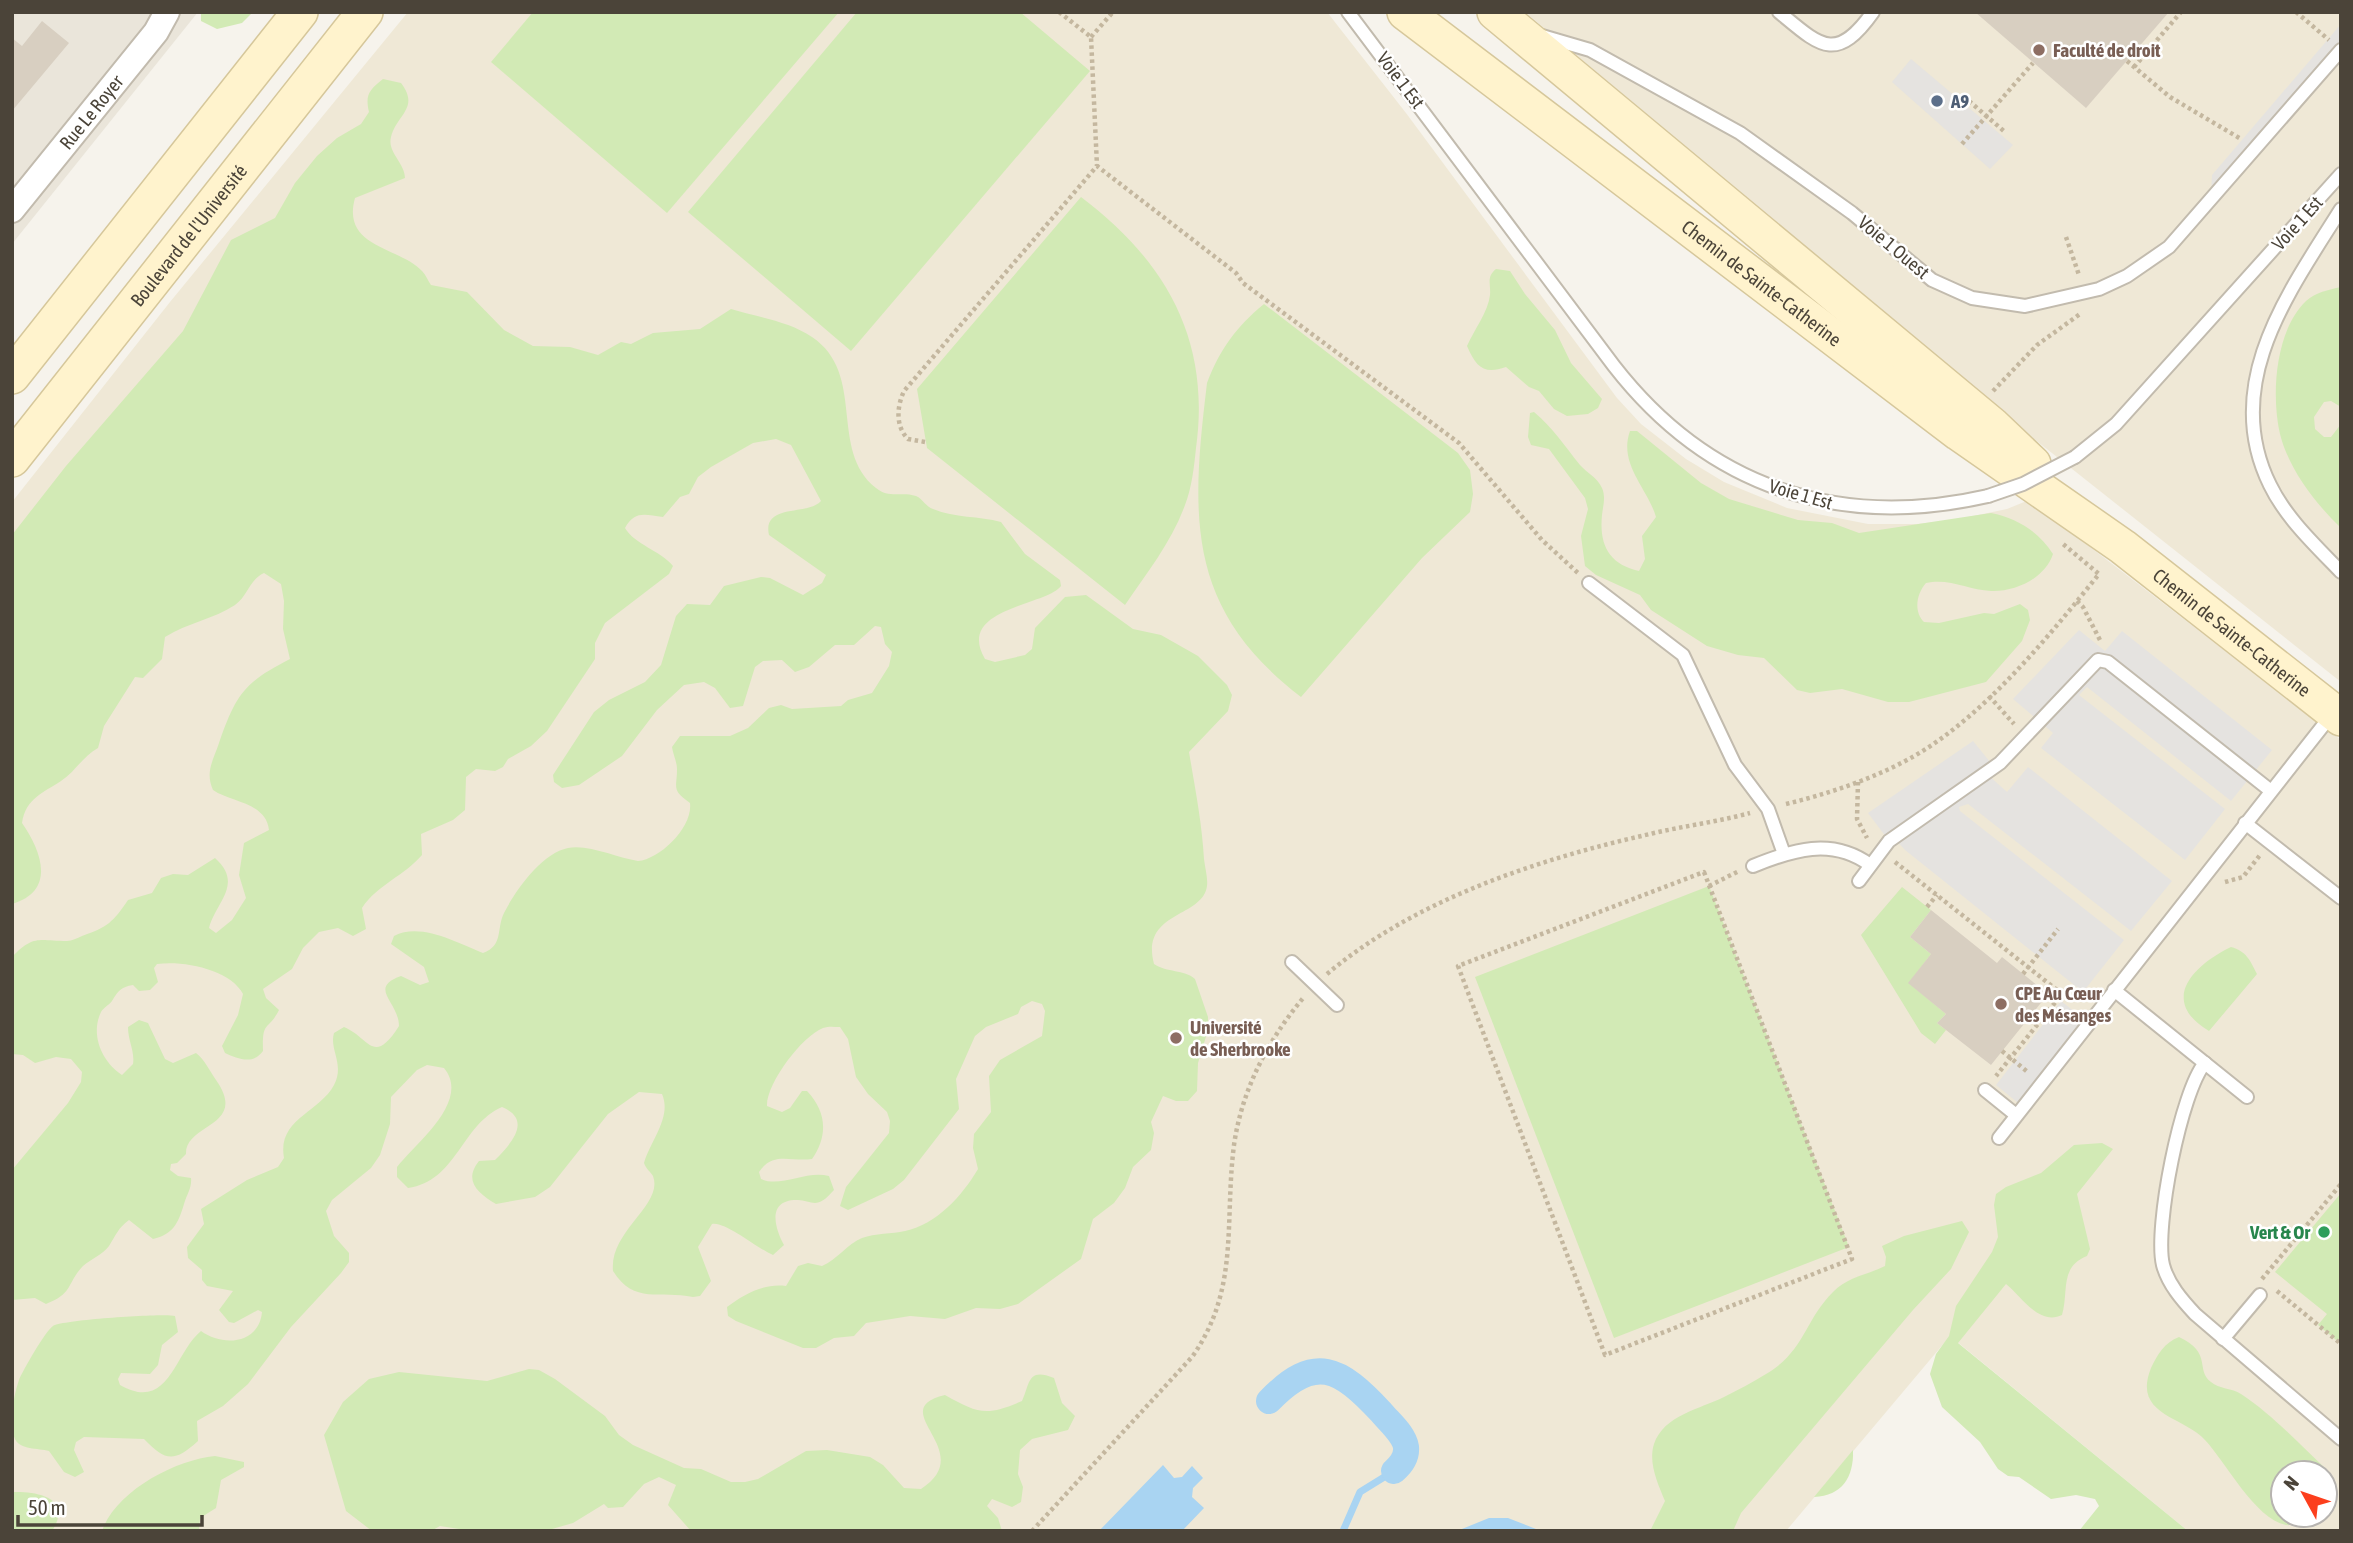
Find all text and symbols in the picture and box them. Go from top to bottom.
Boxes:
place label: Faculté de droit [2053,39,2161,61]
marker: Faculté de droit [2031,42,2047,58]
street label: Voie 1 Est [1373,47,1429,113]
street label: Rue Le Royer [55,70,128,153]
place label: A9 [1950,90,1969,112]
marker: A9 [1929,93,1945,109]
street label: Boulevard de l'Université [126,160,251,311]
street label: Voie 1 Est [2267,191,2327,255]
street label: Voie 1 Ouest [1854,211,1934,283]
street label: Chemin de Sainte-Catherine [1678,216,1846,351]
street label: Voie 1 Est [1767,474,1835,514]
street label: Chemin de Sainte-Catherine [2149,564,2315,701]
place label: CPE Au Cœur des Mésanges [2015,982,2111,1026]
marker: CPE Au Cœur des Mésanges [1993,996,2009,1012]
place label: Université de Sherbrooke [1190,1016,1291,1060]
marker: Université de Sherbrooke [1168,1030,1184,1046]
place label: Vert & Or [2249,1221,2310,1243]
marker: Vert & Or [2316,1224,2332,1240]
north arrow [2269,1459,2339,1529]
text: N [2279,1472,2303,1494]
scale bar [18,1484,201,1528]
text: 50 m [28,1495,66,1519]

